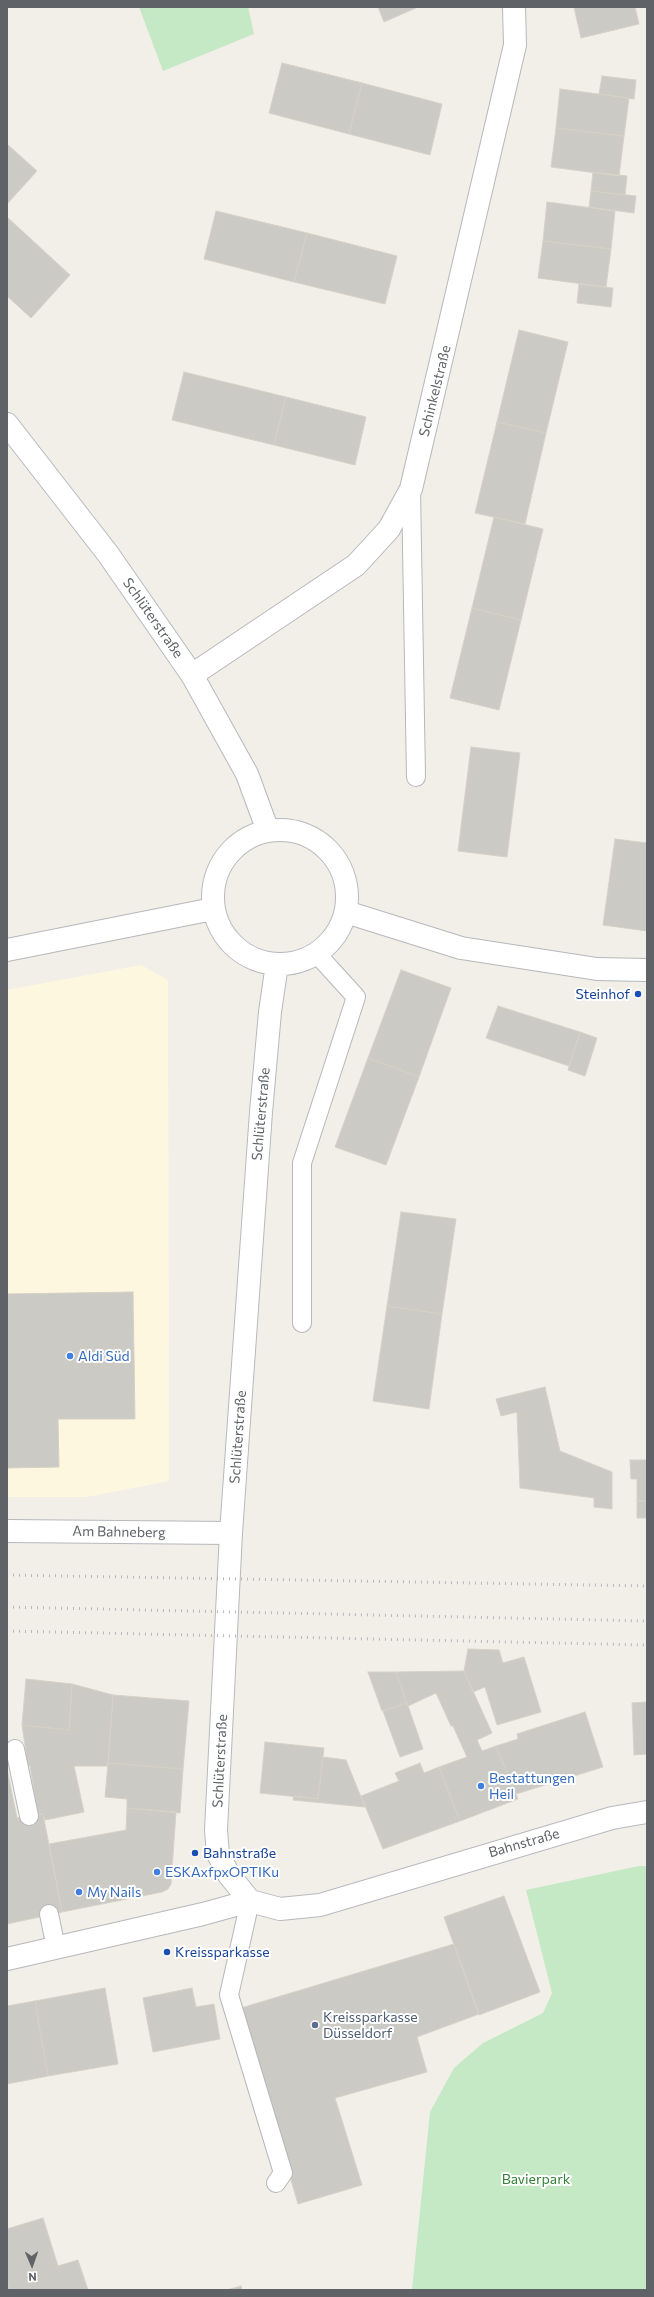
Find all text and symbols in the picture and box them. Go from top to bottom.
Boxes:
street label: Schinkelstraße [416,344,454,438]
street label: Schlüterstraße [119,575,187,661]
place label: Steinhof [575,986,630,1002]
marker: Steinhof [633,989,643,999]
street label: Schlüterstraße [249,1067,273,1161]
place label: Aldi Süd [78,1348,130,1364]
marker: Aldi Süd [65,1351,75,1361]
street label: Schlüterstraße [226,1390,250,1484]
street label: Am Bahneberg [72,1523,166,1541]
street label: Schlüterstraße [209,1714,231,1808]
place label: Bestattungen Heil [489,1770,575,1802]
marker: Bestattungen Heil [476,1781,486,1791]
street label: Bahnstraße [487,1825,561,1861]
place label: Bahnstraße [203,1845,276,1861]
marker: Bahnstraße [190,1848,200,1858]
place label: ESKAxfpxOPTIKu [165,1864,279,1880]
marker: ESKAxfpxOPTIKu [152,1867,162,1877]
place label: My Nails [87,1884,141,1900]
marker: My Nails [74,1887,84,1897]
place label: Kreissparkasse [175,1944,270,1960]
marker: Kreissparkasse [162,1947,172,1957]
place label: Kreissparkasse Düsseldorf [323,2009,418,2042]
marker: Kreissparkasse Düsseldorf [310,2020,320,2030]
park label: Bavierpark [502,2171,570,2187]
north arrow [12,2245,52,2285]
text: N [28,2271,37,2284]

